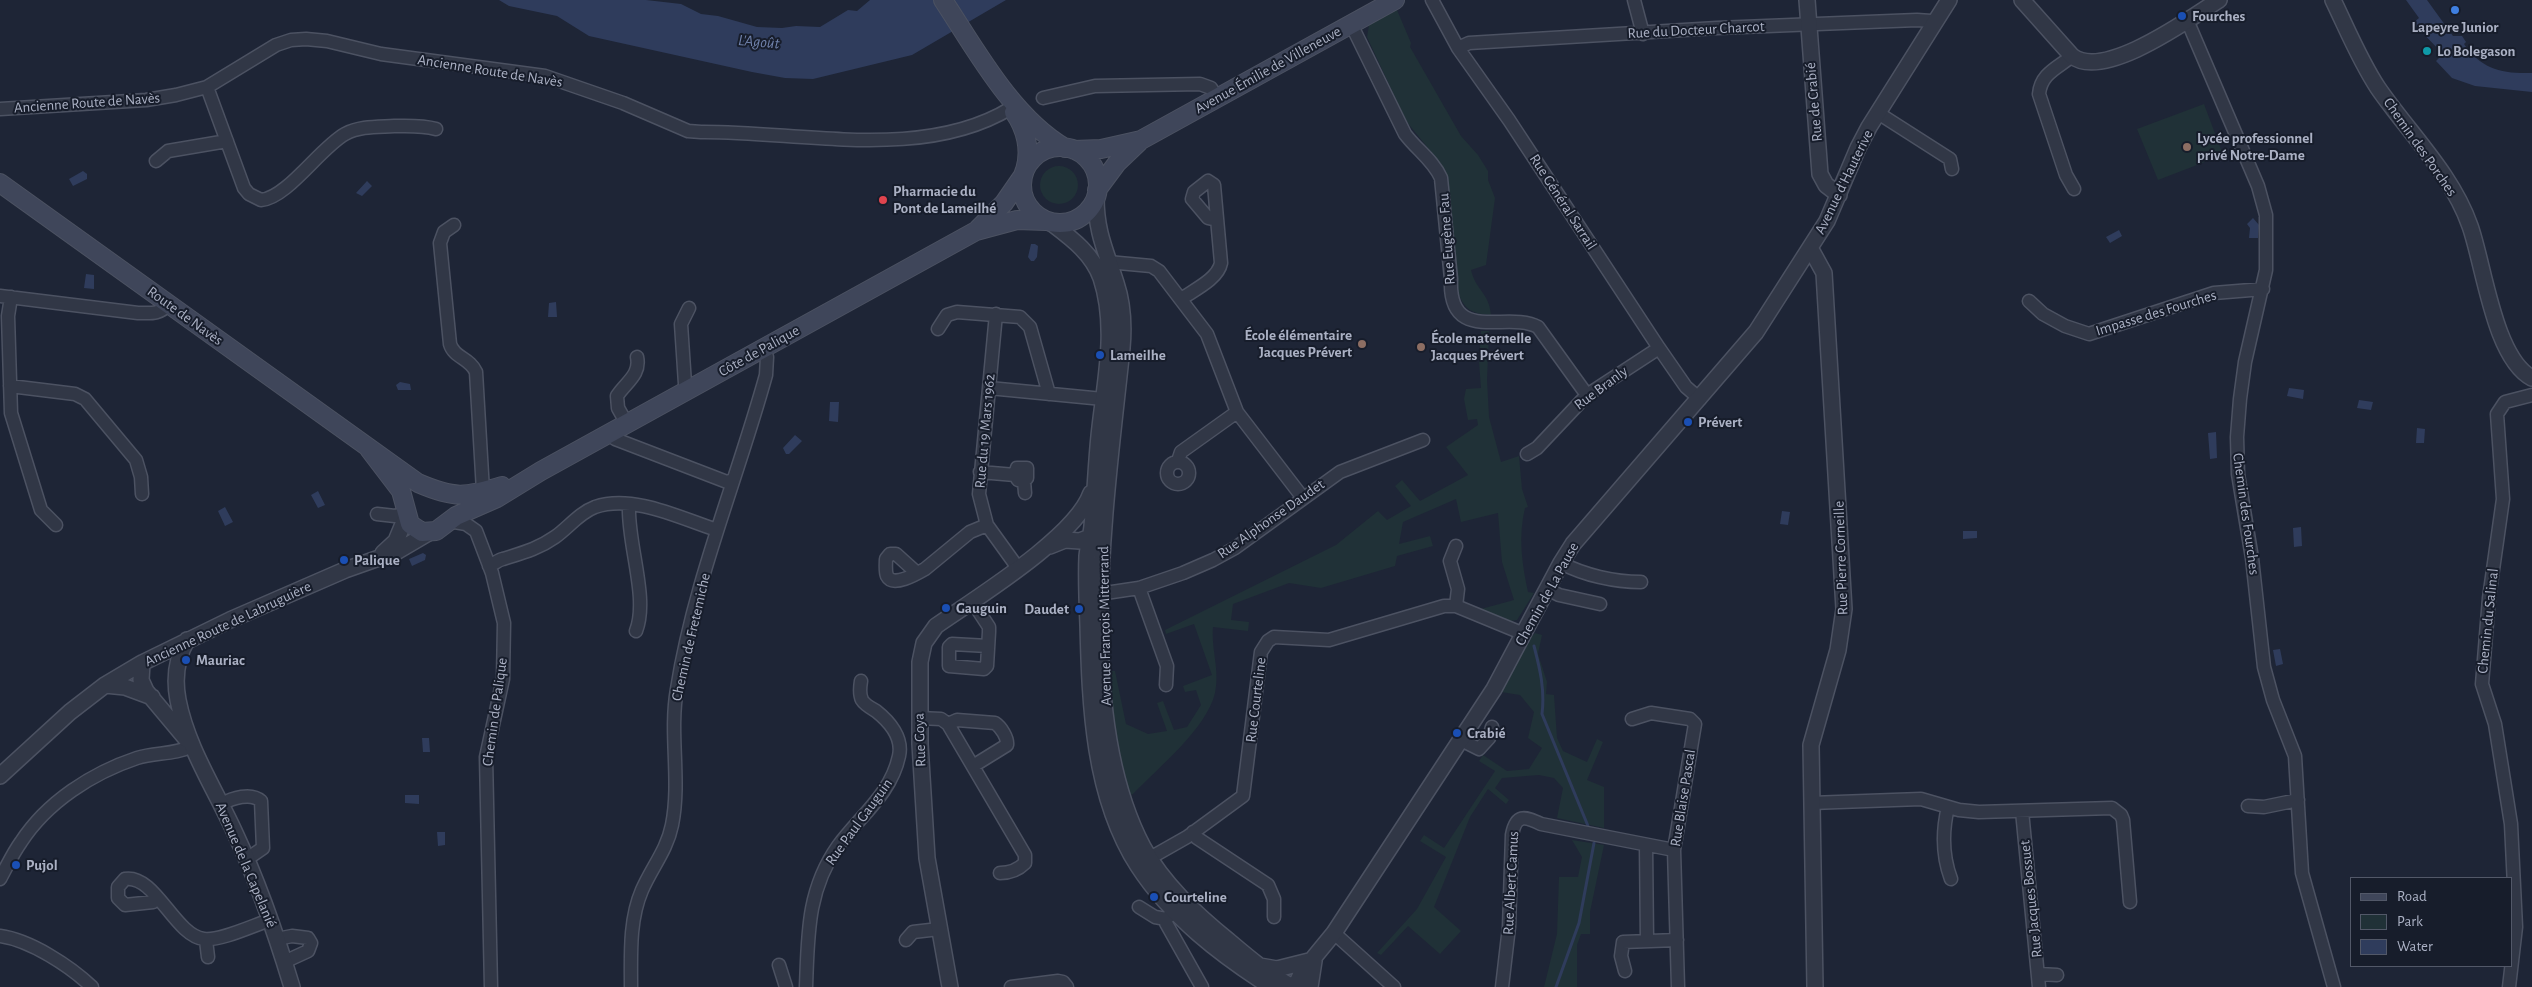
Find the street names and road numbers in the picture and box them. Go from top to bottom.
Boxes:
street label: Rue du Docteur Charcot [1627,17,1765,43]
street label: Avenue Émilie de Villeneuve [1192,22,1344,118]
street label: Ancienne Route de Navès [416,51,564,91]
street label: Rue de Crabié [1802,62,1826,142]
street label: Ancienne Route de Navès [13,89,161,117]
street label: Chemin des Porches [2379,94,2461,200]
street label: Avenue d'Hauterive [1811,127,1877,237]
street label: Rue Général Sarrail [1525,151,1601,253]
street label: Rue Eugène Fau [1435,193,1459,285]
street label: Route de Navès [144,283,226,349]
street label: Impasse des Fourches [2093,286,2219,340]
street label: Côte de Palique [715,321,803,381]
street label: Rue Branly [1571,362,1631,414]
street label: Rue du 19 Mars 1962 [971,373,999,489]
street label: Chemin des Fourches [2229,452,2263,576]
street label: Rue Alphonse Daudet [1214,475,1328,563]
street label: Rue Pierre Corneille [1830,500,1852,616]
street label: Chemin de La Pause [1511,539,1583,649]
street label: Avenue François Mitterrand [1095,546,1115,706]
street label: Chemin du Salinal [2474,568,2502,674]
street label: Chemin de Fretemiche [668,571,714,703]
street label: Ancienne Route de Labruguière [142,577,314,671]
street label: Rue Courteline [1242,656,1270,744]
street label: Chemin de Palique [478,657,512,767]
street label: Rue Goya [910,713,930,767]
street label: Rue Blaise Pascal [1666,748,1700,848]
street label: Rue Paul Gauguin [821,775,897,869]
street label: Avenue de la Capelanié [211,800,281,930]
street label: Rue Albert Camus [1499,831,1523,935]
street label: Rue Jacques Bossuet [2016,839,2046,959]

